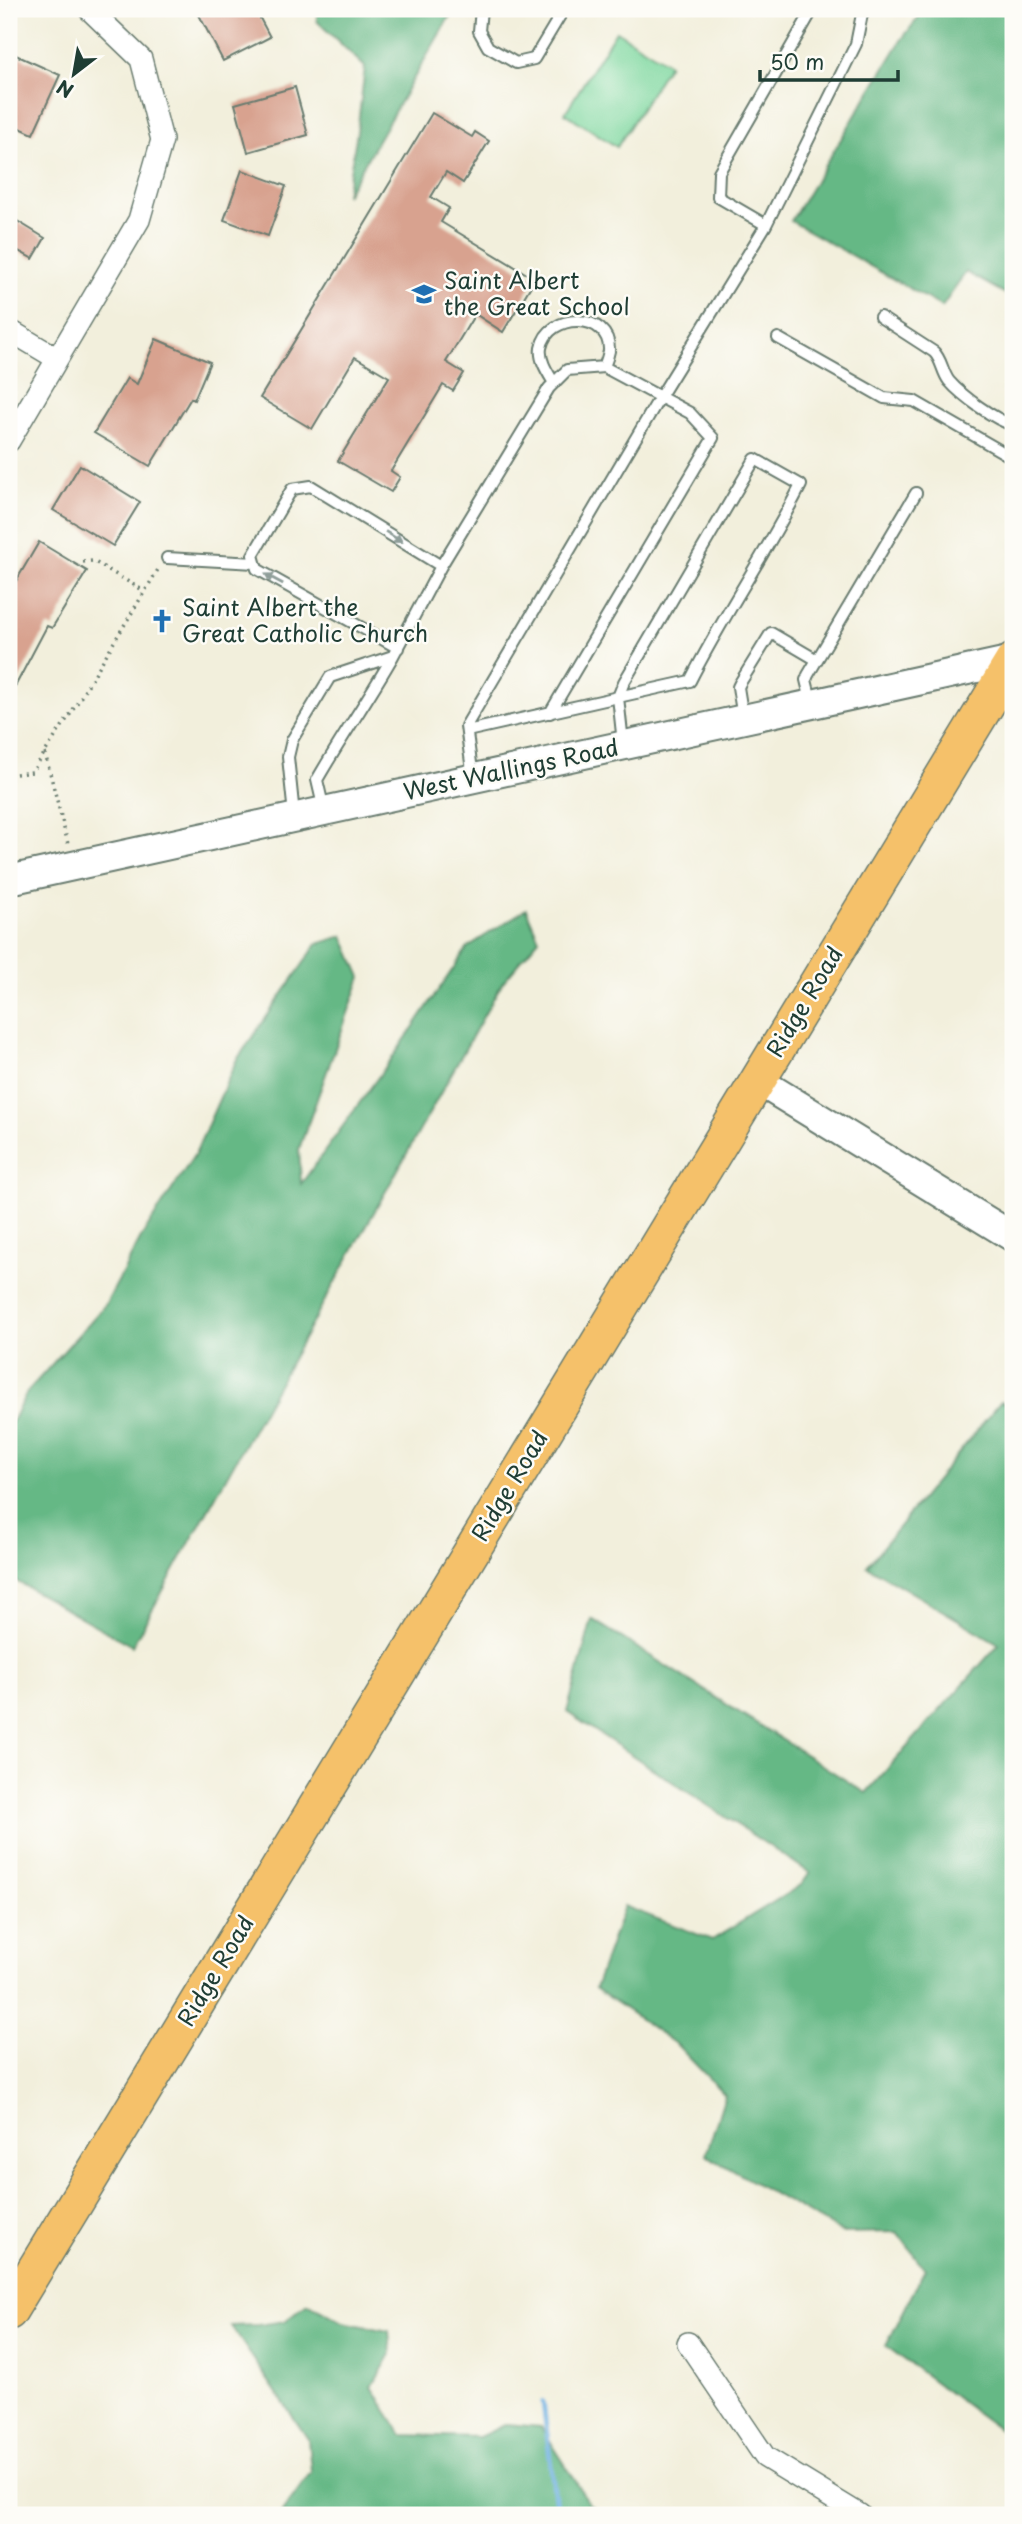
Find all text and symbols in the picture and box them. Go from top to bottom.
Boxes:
north arrow [38,38,108,108]
scale bar [760,38,898,82]
text: 50 m [770,45,824,77]
text: N [51,74,78,105]
place label: Saint Albert the Great School [444,262,630,323]
school or university icon: Saint Albert the Great School [410,280,438,308]
one-way arrow [384,530,404,543]
one-way arrow [265,573,284,585]
place label: Saint Albert the Great Catholic Church [182,589,428,650]
church icon: Saint Albert the Great Catholic Church [148,607,176,635]
street label: West Wallings Road [400,729,622,808]
street label: Ridge Road [757,939,851,1063]
street label: Ridge Road [462,1423,556,1547]
street label: Ridge Road [168,1908,262,2032]

